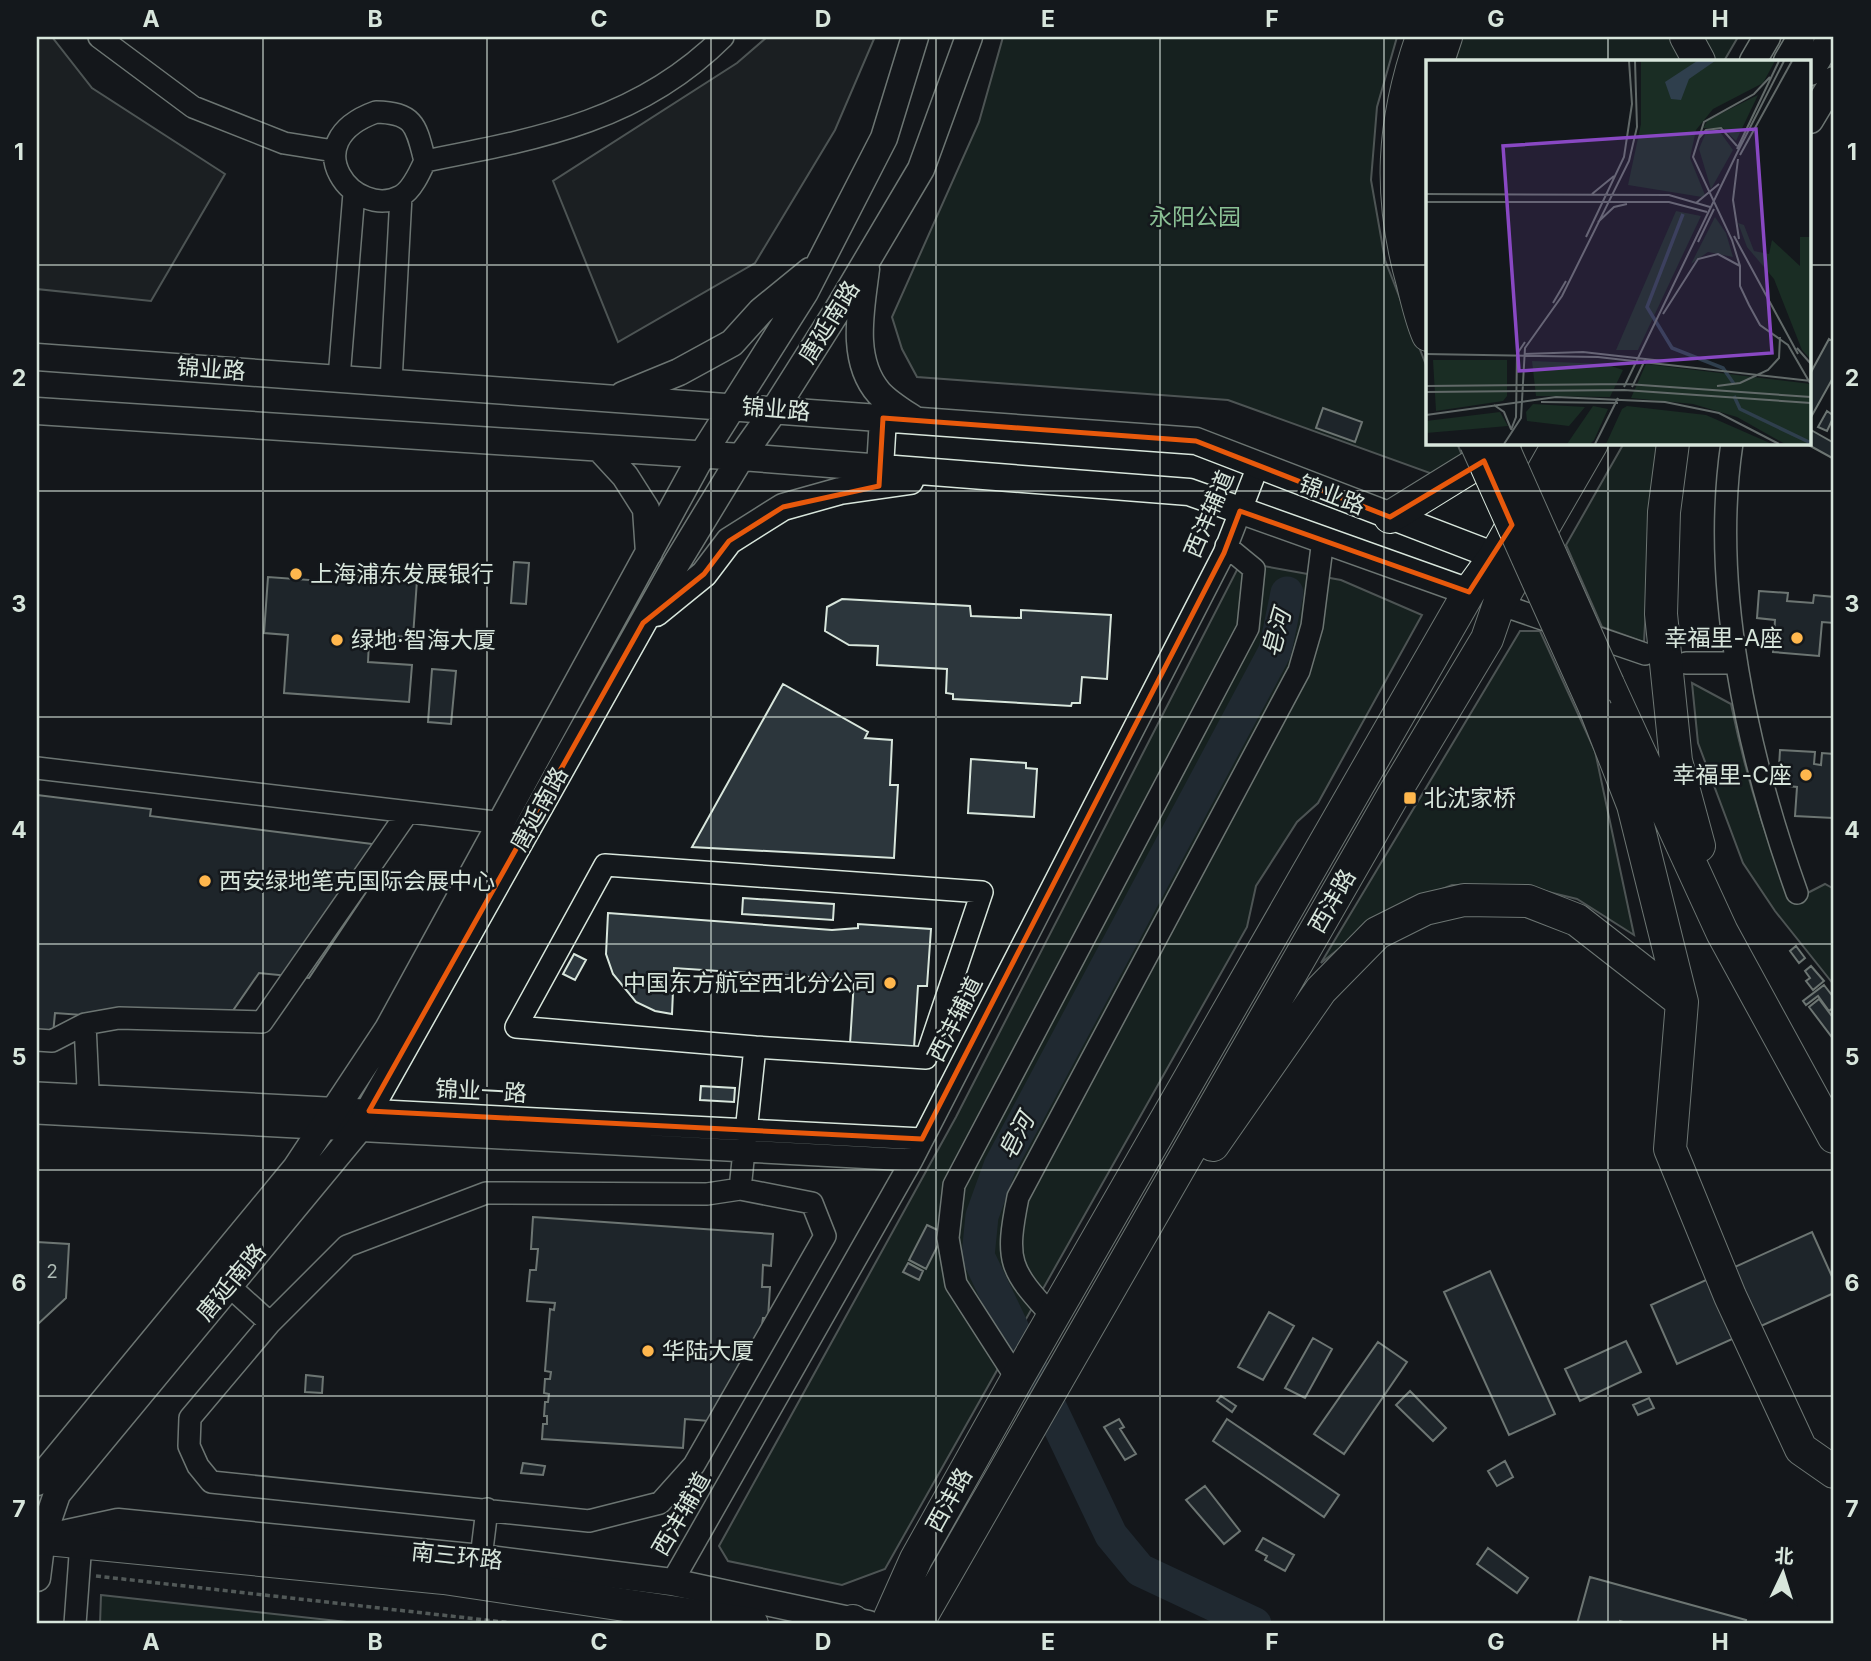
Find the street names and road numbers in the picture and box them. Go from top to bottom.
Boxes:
street label: 唐延南路 [793,276,865,368]
street label: 锦业路 [176,353,246,385]
street label: 锦业路 [740,392,812,426]
street label: 西沣辅道 [1178,466,1240,562]
street label: 锦业路 [1295,470,1369,520]
street label: 唐延南路 [504,762,574,856]
street label: 西沣路 [1303,864,1361,938]
street label: 西沣辅道 [922,972,988,1066]
street label: 锦业一路 [434,1075,528,1107]
street label: 唐延南路 [191,1238,271,1326]
street label: 西沣路 [920,1463,978,1537]
street label: 西沣辅道 [646,1467,716,1561]
street label: 南三环路 [410,1537,504,1575]

